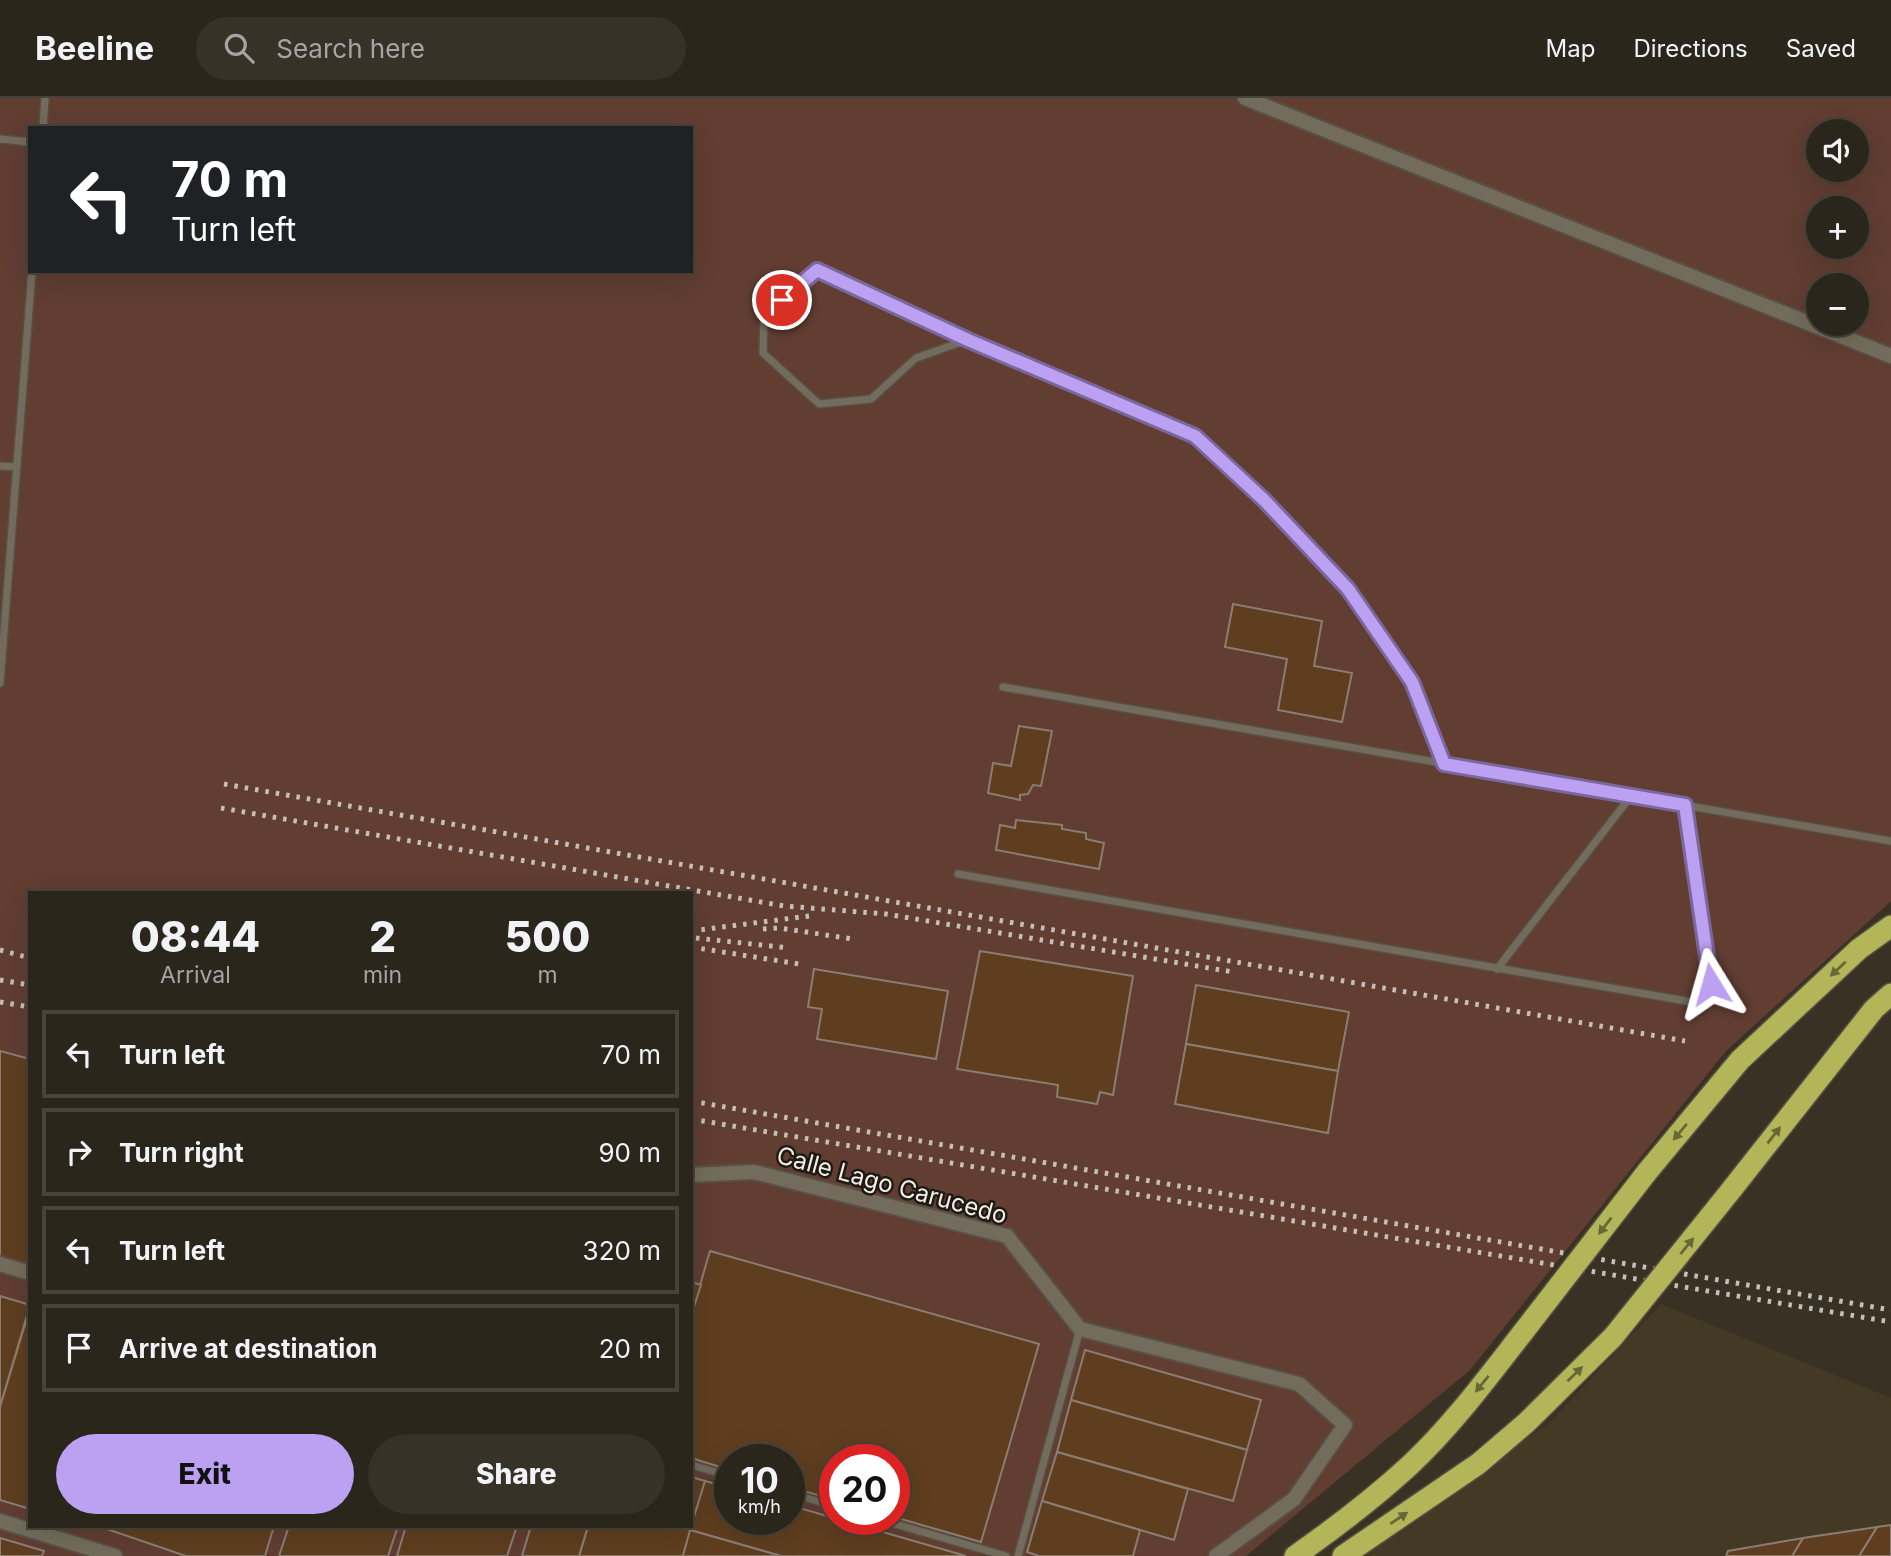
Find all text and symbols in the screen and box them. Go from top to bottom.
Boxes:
search box [196,17,686,80]
text: Beeline [35,28,154,68]
icon: search [220,29,258,67]
text: Search here [276,33,425,64]
text: Map [1546,34,1595,63]
text: Directions [1633,34,1748,63]
text: Saved [1786,34,1856,63]
map controls [1806,119,1869,336]
button: sound [1806,119,1869,182]
text: 70 m [171,150,288,209]
icon: left [56,154,147,245]
button: + [1806,196,1869,259]
text: Turn left [171,210,296,249]
pin [752,270,812,330]
button: − [1806,273,1869,336]
icon: arrive [763,281,801,319]
text: 08:44 [131,911,260,962]
text: 2 [369,911,396,962]
text: 500 [505,911,590,962]
position arrow [1674,947,1748,1021]
one-way arrow [1830,960,1847,976]
text: Arrival [160,961,231,989]
text: min [363,961,402,989]
text: m [538,961,558,989]
icon: left [60,1035,98,1073]
text: Turn left [119,1039,225,1070]
text: 70 m [600,1039,661,1070]
one-way arrow [1672,1123,1688,1141]
one-way arrow [1767,1127,1782,1145]
icon: right [60,1133,98,1171]
text: Turn right [119,1137,244,1168]
text: 90 m [598,1137,661,1168]
street label: Calle Lago Carucedo [774,1140,1010,1230]
one-way arrow [1599,1217,1613,1235]
icon: left [60,1231,98,1269]
text: Turn left [119,1235,225,1266]
text: 320 m [583,1235,661,1266]
one-way arrow [1679,1237,1694,1255]
icon: arrive [60,1329,98,1367]
text: Arrive at destination [119,1333,378,1364]
text: 20 m [599,1333,661,1364]
one-way arrow [1567,1366,1584,1383]
one-way arrow [1474,1375,1489,1393]
button: Exit [56,1434,354,1514]
button: Share [368,1434,665,1514]
speed limit sign: 20 [819,1444,910,1535]
text: 10 [740,1459,779,1501]
text: km/h [738,1496,781,1517]
one-way arrow [1389,1511,1409,1524]

